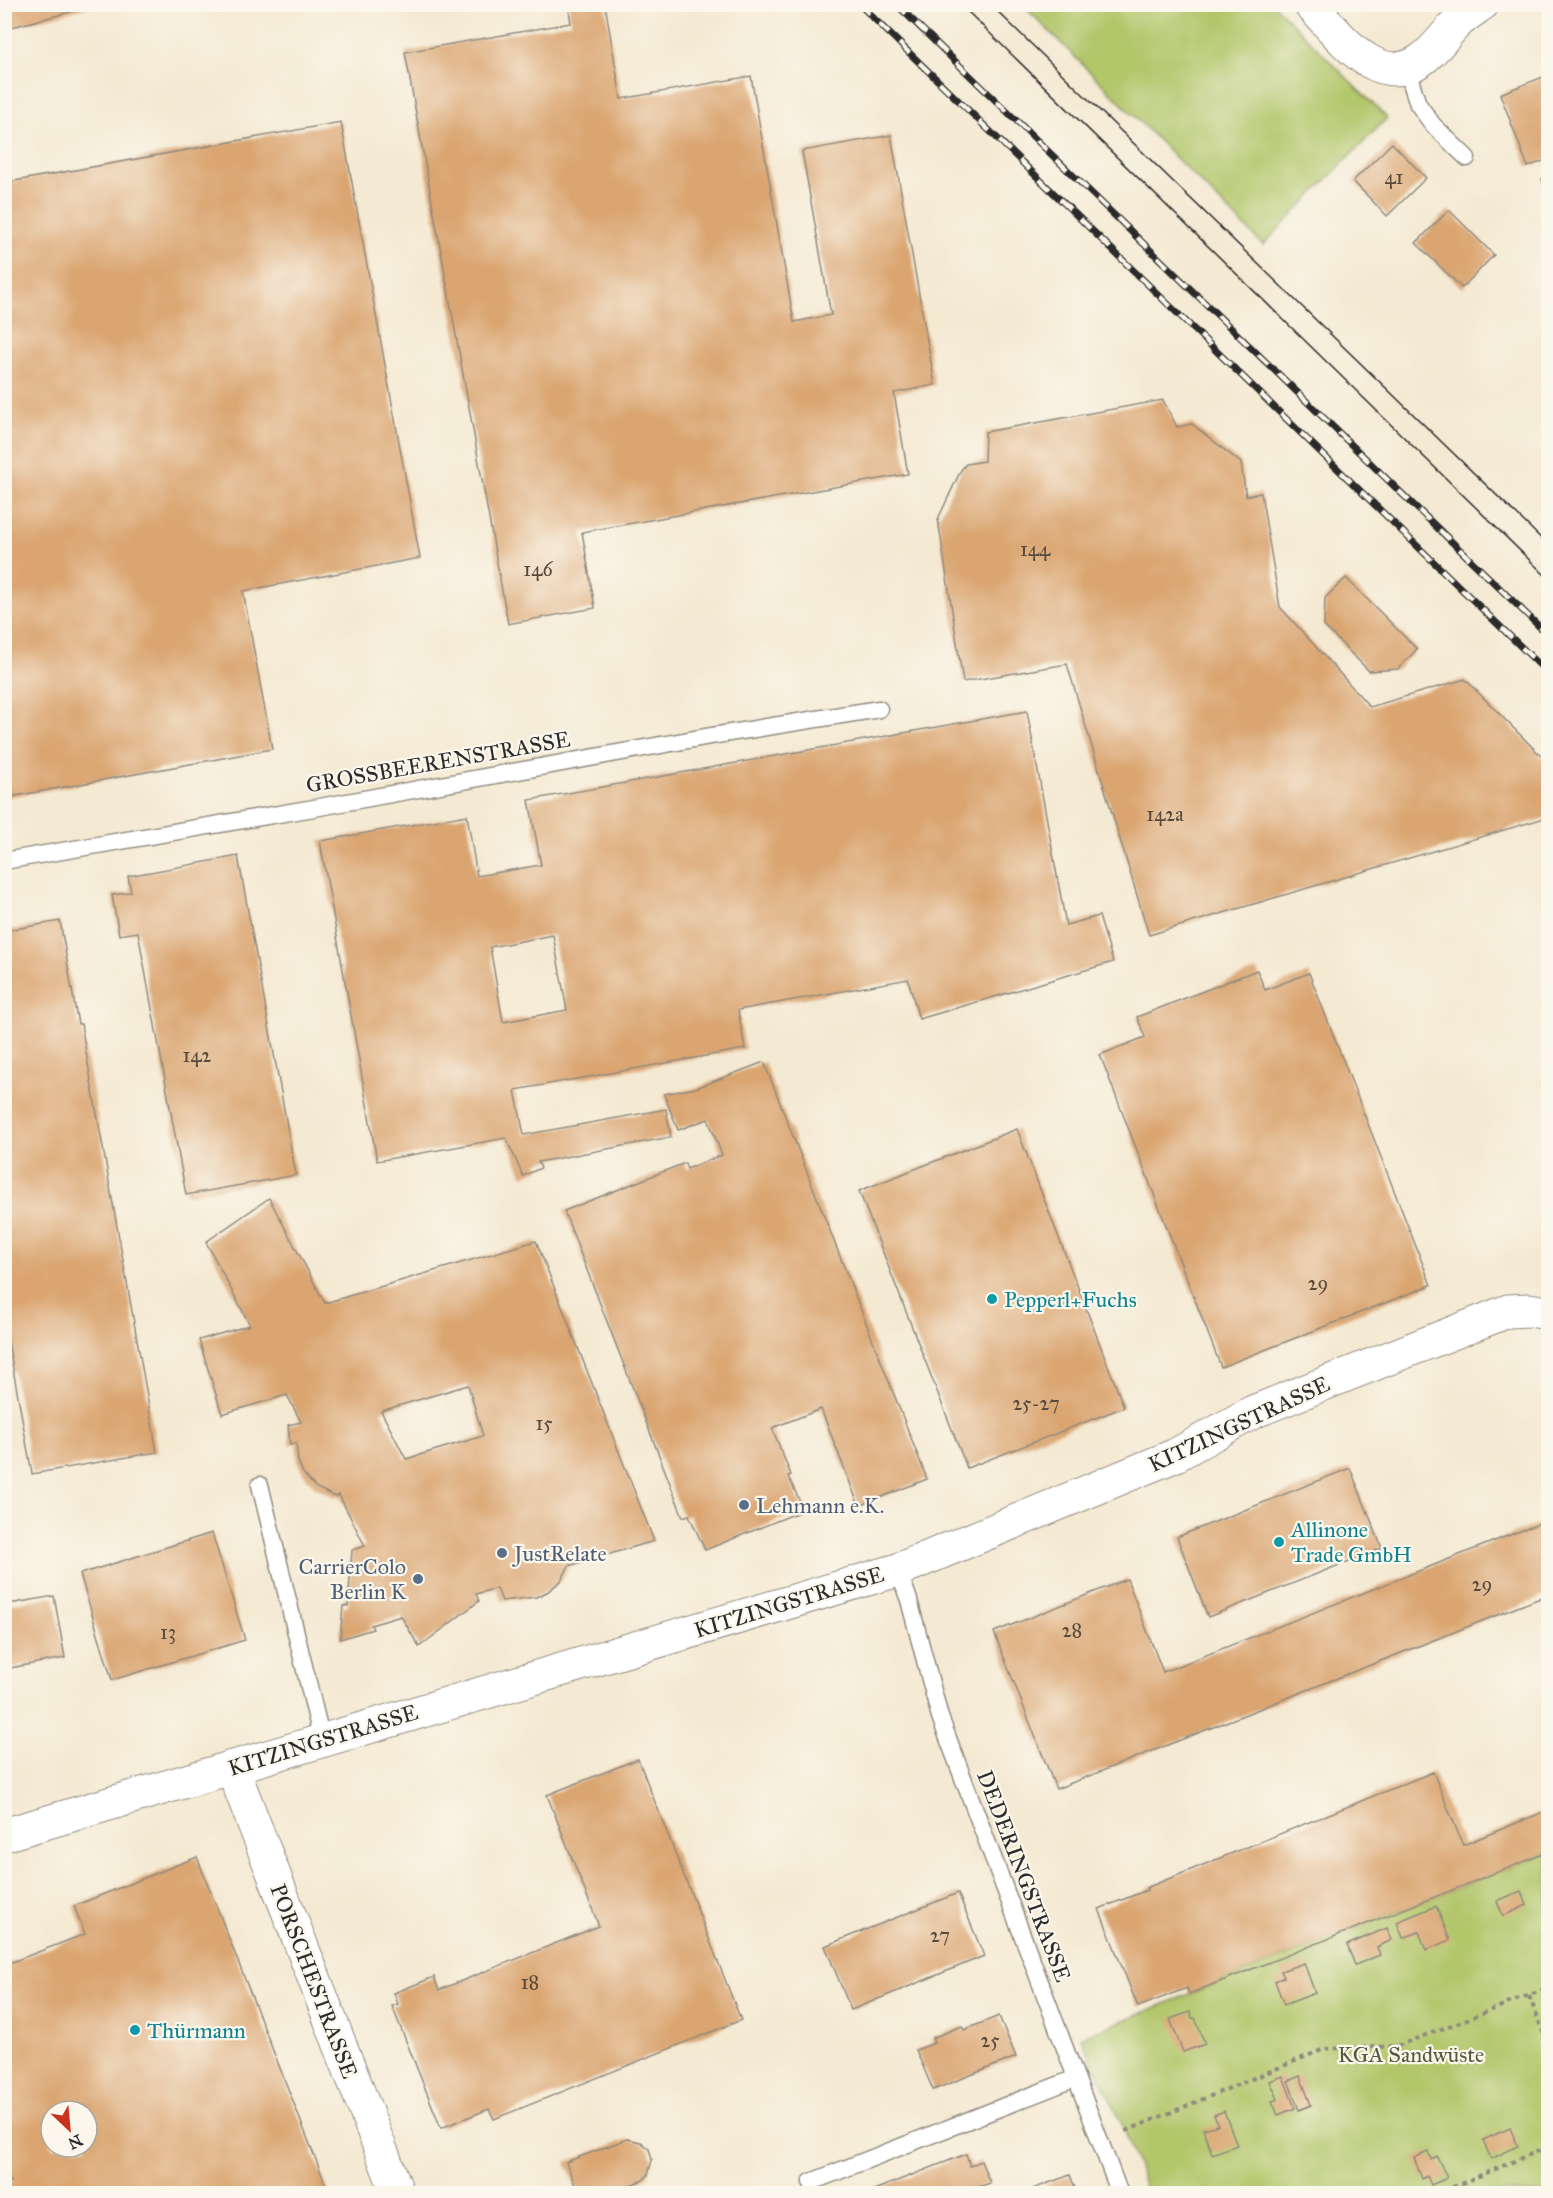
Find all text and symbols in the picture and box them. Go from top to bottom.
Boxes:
house number: 41 [1384,165,1404,189]
house number: 144 [1020,537,1051,561]
house number: 146 [523,557,553,581]
street label: GROSSBEERENSTRASSE [304,725,572,799]
house number: 142a [1146,802,1184,826]
house number: 142 [183,1043,212,1067]
house number: 29 [1308,1271,1328,1295]
place label: Pepperl+Fuchs [1004,1286,1137,1313]
marker: Pepperl+Fuchs [985,1292,999,1306]
street label: KITZINGSTRASSE [1144,1370,1334,1478]
house number: 25-27 [1012,1391,1060,1415]
house number: 15 [535,1411,553,1435]
place label: Lehmann e.K. [756,1492,884,1519]
marker: Lehmann e.K. [737,1498,751,1512]
place label: Allinone Trade GmbH [1290,1516,1412,1568]
marker: Allinone Trade GmbH [1272,1535,1286,1549]
place label: JustRelate [512,1540,607,1567]
marker: JustRelate [495,1546,509,1560]
place label: CarrierColo Berlin K [299,1553,407,1605]
street label: KITZINGSTRASSE [691,1560,887,1644]
marker: CarrierColo Berlin K [411,1572,425,1586]
house number: 29 [1472,1572,1492,1596]
house number: 28 [1062,1618,1082,1642]
house number: 13 [160,1620,176,1644]
street label: KITZINGSTRASSE [225,1698,421,1782]
street label: DEDERINGSTRASSE [971,1767,1077,1986]
street label: PORSCHESTRASSE [264,1880,364,2082]
house number: 27 [930,1923,950,1947]
house number: 18 [521,1970,539,1994]
place label: Thürmann [147,2017,246,2044]
marker: Thürmann [128,2023,142,2037]
house number: 25 [980,2028,1000,2052]
park label: KGA Sandwüste [1338,2041,1484,2068]
north arrow [39,2099,99,2159]
text: N [65,2131,86,2154]

